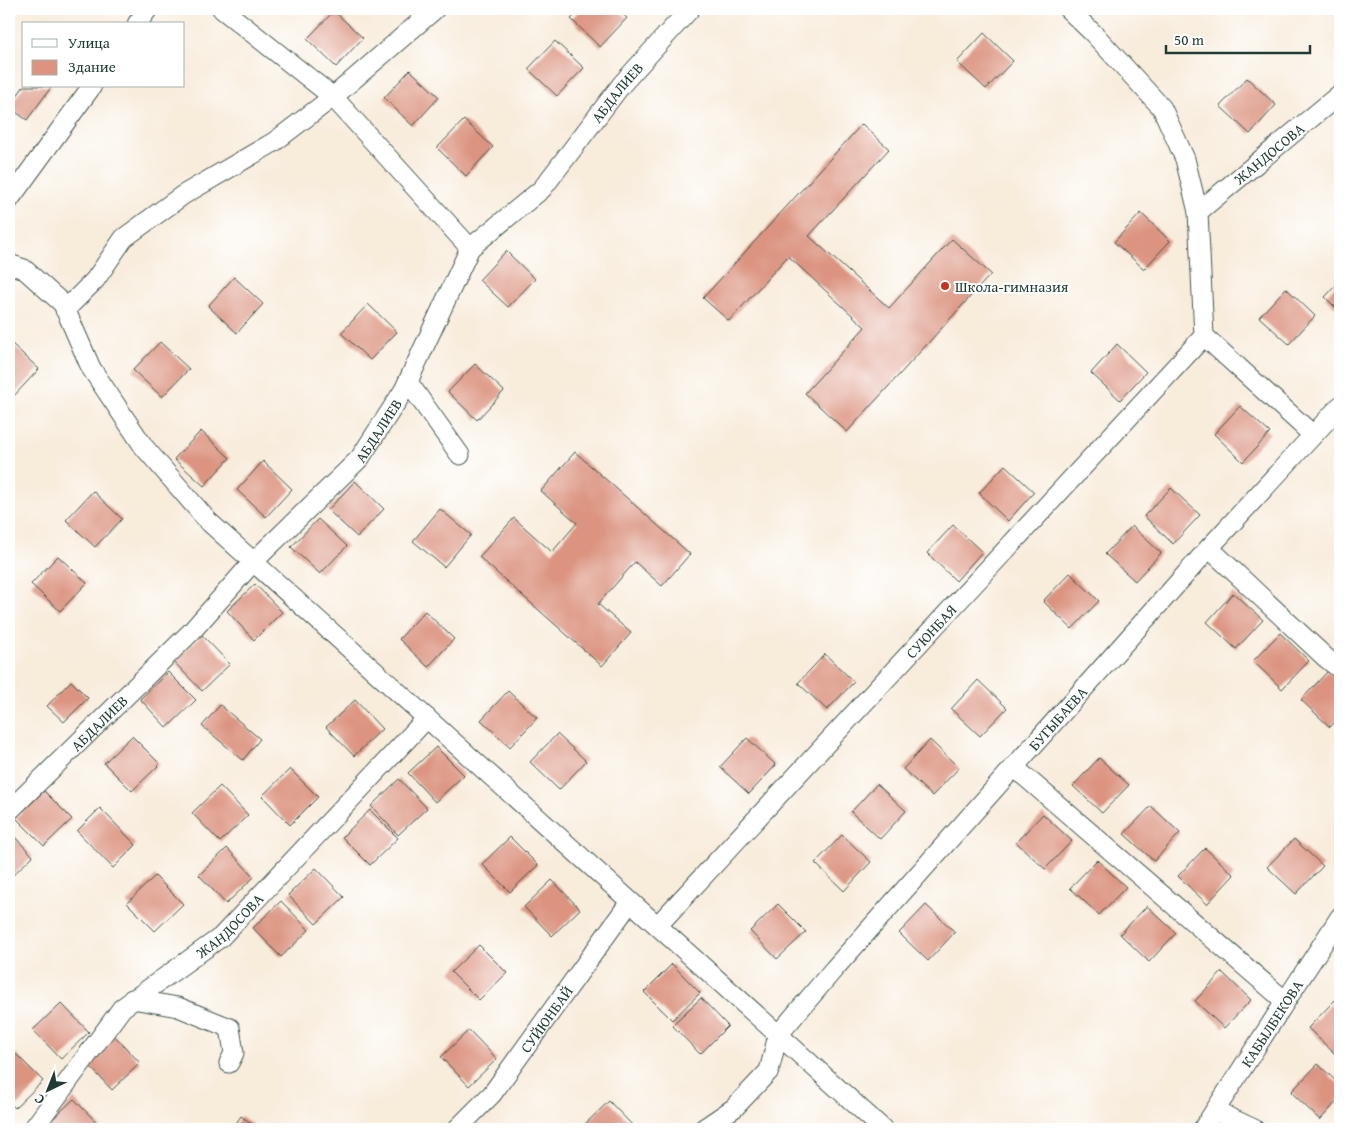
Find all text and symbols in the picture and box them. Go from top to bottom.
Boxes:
legend [22,22,185,88]
scale bar [1166,22,1310,54]
text: 50 m [1174,29,1205,50]
text: Улица [68,32,111,53]
text: Здание [68,56,116,77]
street label: АБДАЛИЕВ [586,57,647,127]
street label: ЖАНДОСОВА [1228,118,1309,189]
place label: Школа-гимназия [955,276,1069,297]
marker: Школа-гимназия [939,280,951,292]
street label: АБДАЛИЕВ [350,394,406,466]
street label: СУЮНБАЯ [900,599,961,662]
street label: БУГЫБАЕВА [1023,682,1092,755]
street label: АБДАЛИЕВ [66,690,132,755]
street label: ЖАНДОСОВА [190,888,268,963]
street label: КАБЫЛБЕКОВА [1235,975,1307,1071]
street label: СУЙЮНБАЙ [515,981,577,1057]
north arrow [22,1066,72,1116]
text: С [29,1089,49,1110]

